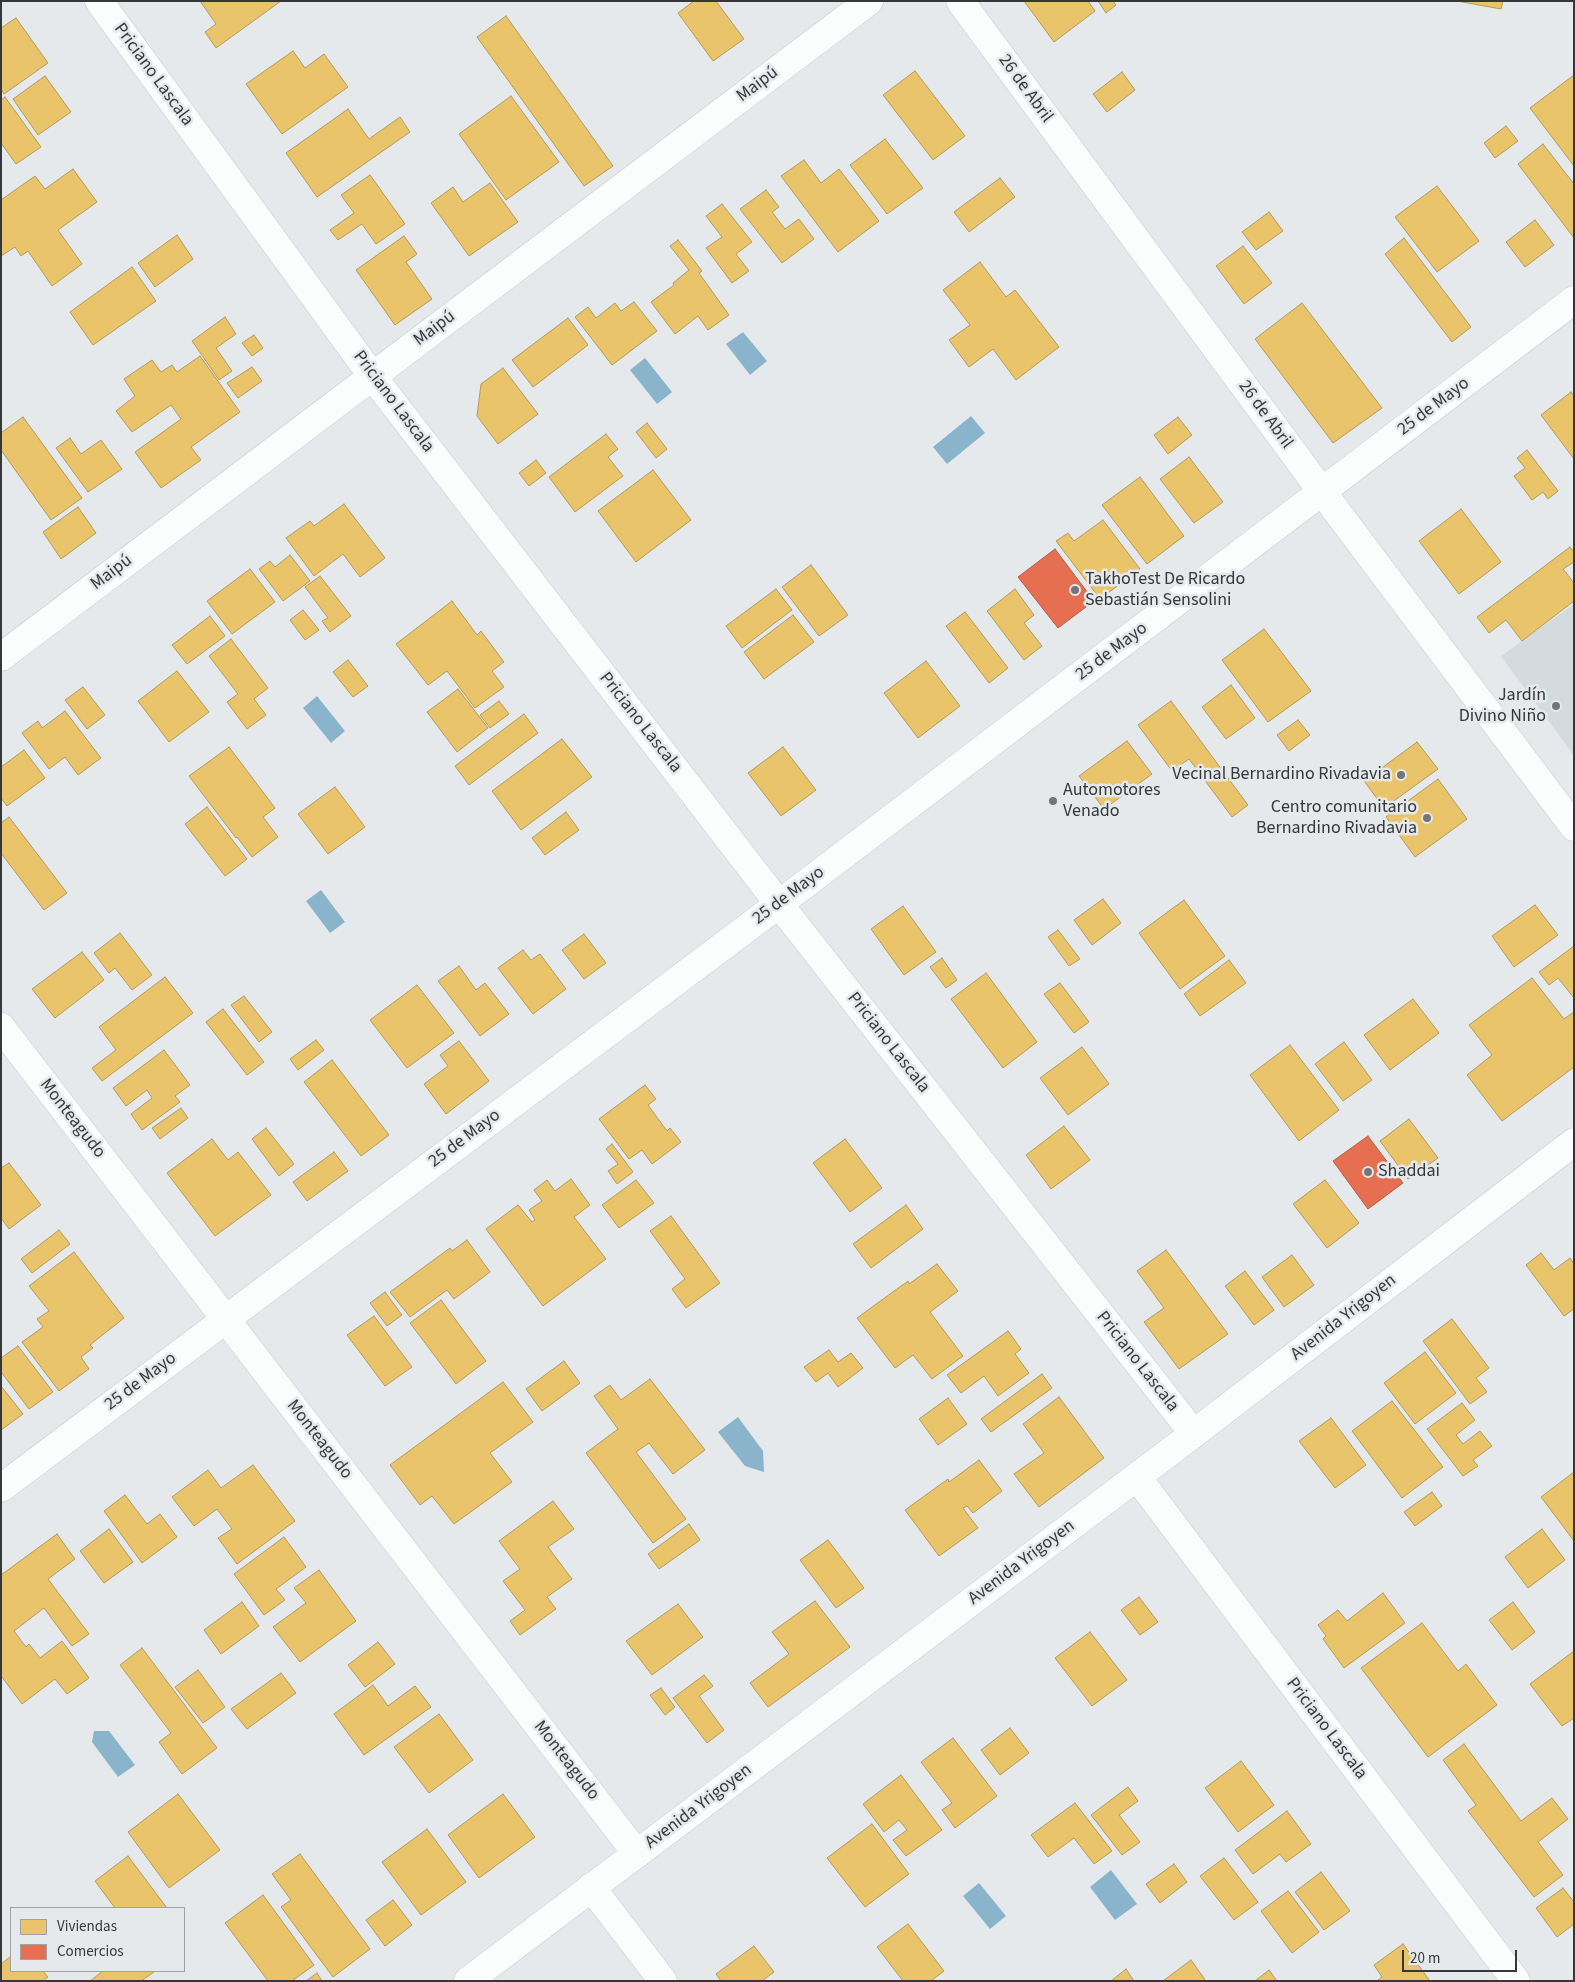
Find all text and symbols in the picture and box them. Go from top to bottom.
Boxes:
street label: Priciano Lascala [108,19,198,131]
street label: 26 de Abril [993,51,1057,127]
street label: Maipú [733,62,783,108]
street label: Maipú [410,306,460,352]
street label: Priciano Lascala [348,347,438,457]
street label: 25 de Mayo [1394,373,1474,441]
street label: 26 de Abril [1233,377,1297,453]
street label: Maipú [87,550,137,596]
place label: TakhoTest De Ricardo Sebastián Sensolini [1085,569,1245,612]
marker: TakhoTest De Ricardo Sebastián Sensolini [1069,584,1081,596]
street label: 25 de Mayo [1072,618,1152,686]
street label: Priciano Lascala [594,668,686,778]
place label: Jardín Divino Niño [1459,685,1546,728]
marker: Jardín Divino Niño [1550,700,1562,712]
place label: Vecinal Bernardino Rivadavia [1172,764,1391,786]
marker: Vecinal Bernardino Rivadavia [1395,769,1407,781]
place label: Automotores Venado [1063,780,1161,822]
marker: Automotores Venado [1047,795,1059,807]
place label: Centro comunitario Bernardino Rivadavia [1256,797,1417,840]
marker: Centro comunitario Bernardino Rivadavia [1421,812,1433,824]
street label: 25 de Mayo [749,862,829,930]
street label: Priciano Lascala [842,988,934,1098]
street label: Monteagudo [34,1075,110,1163]
street label: 25 de Mayo [425,1105,505,1173]
place label: Shaddai [1378,1161,1440,1183]
marker: Shaddai [1362,1166,1374,1178]
street label: Avenida Yrigoyen [1287,1270,1401,1366]
street label: Priciano Lascala [1091,1307,1183,1417]
street label: 25 de Mayo [101,1348,181,1416]
street label: Monteagudo [281,1396,357,1484]
street label: Avenida Yrigoyen [964,1516,1080,1610]
street label: Priciano Lascala [1281,1674,1371,1784]
street label: Monteagudo [528,1717,604,1805]
street label: Avenida Yrigoyen [641,1760,757,1854]
legend [10,1907,185,1972]
text: Viviendas [57,1916,117,1937]
scale bar [1405,1940,1520,1972]
text: Comercios [57,1941,124,1962]
text: 20 m [1410,1948,1440,1969]

